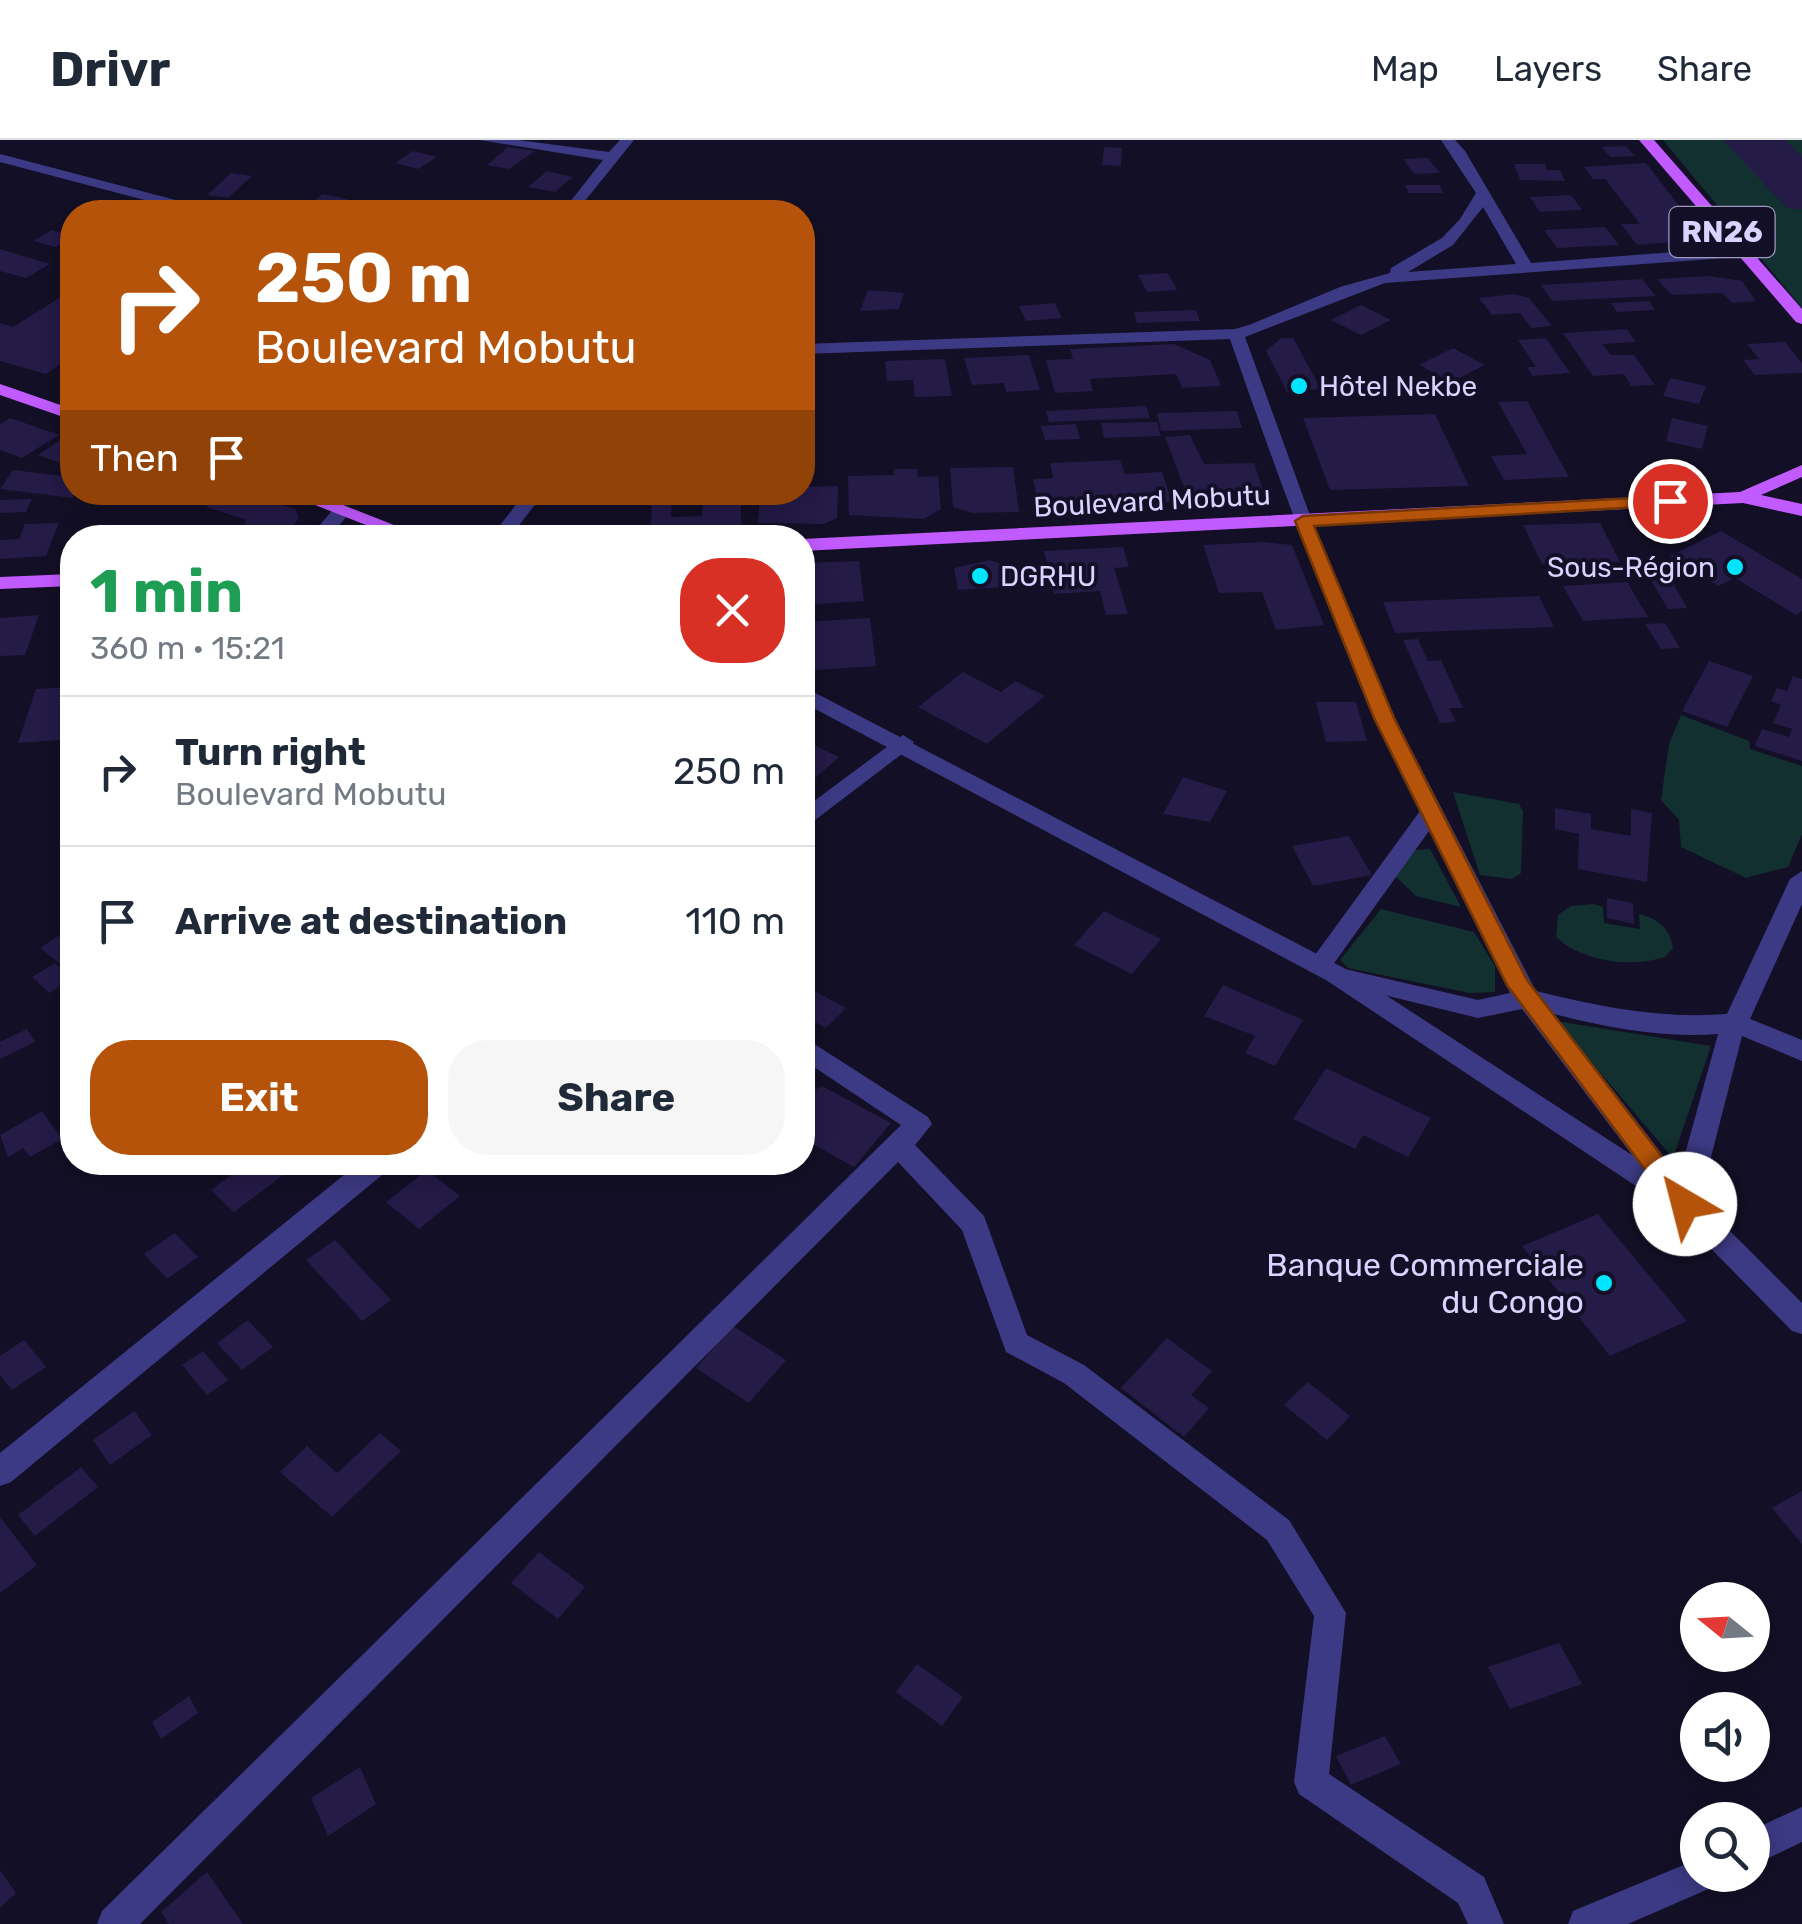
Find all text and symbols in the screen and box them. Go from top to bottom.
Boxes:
text: Drivr [50,41,170,98]
text: Map [1371,48,1439,90]
text: Layers [1494,48,1602,90]
text: Share [1657,48,1752,90]
road number: RN26 [1670,207,1774,257]
text: 250 m [255,237,472,320]
icon: right [90,240,220,370]
text: Boulevard Mobutu [255,321,637,374]
place label: Hôtel Nekbe [1319,370,1477,403]
marker: Hôtel Nekbe [1288,375,1310,397]
icon: arrive [199,430,254,485]
text: Then [90,435,179,481]
pin [1628,459,1713,544]
icon: arrive [1643,474,1698,529]
street label: Boulevard Mobutu [1033,478,1271,524]
place label: Sous-Région [1547,551,1715,584]
text: 1 min [90,556,243,627]
marker: Sous-Région [1724,556,1746,578]
button: close [680,558,785,663]
place label: DGRHU [1000,560,1096,593]
marker: DGRHU [969,565,991,587]
text: 360 m · 15:21 [90,629,285,667]
text: Turn right [175,729,366,775]
icon: right [90,744,145,799]
text: 250 m [673,748,785,794]
text: Boulevard Mobutu [175,775,446,813]
icon: arrive [90,894,145,949]
text: Arrive at destination [175,898,567,944]
text: 110 m [685,898,785,944]
button: Exit [90,1040,428,1155]
button: Share [448,1040,785,1155]
position arrow [1633,1152,1737,1256]
place label: Banque Commerciale du Congo [1266,1246,1584,1321]
marker: Banque Commerciale du Congo [1593,1272,1615,1294]
north arrow [1680,1582,1770,1672]
map controls [1680,1582,1770,1892]
button: sound [1680,1692,1770,1782]
button: search [1680,1802,1770,1892]

